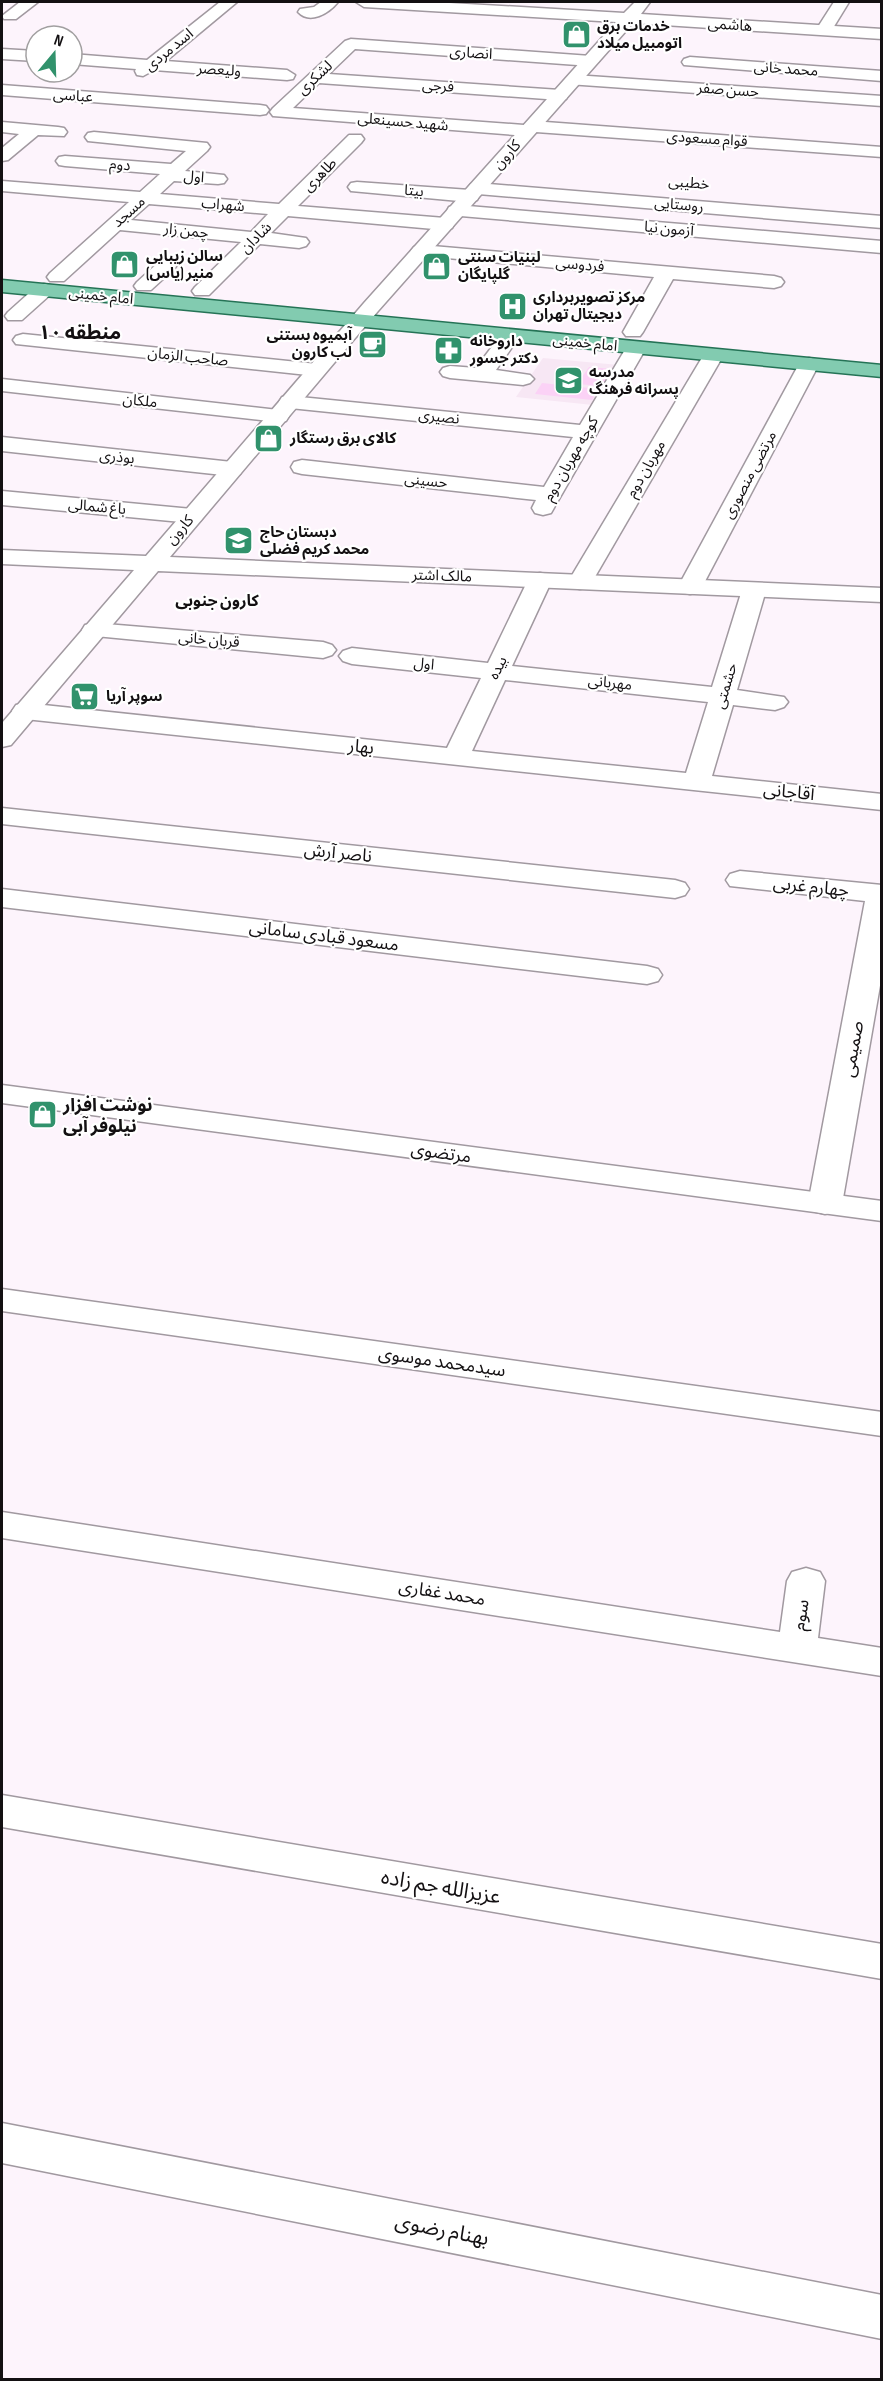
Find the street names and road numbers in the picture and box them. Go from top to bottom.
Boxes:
street label: هاشمی [707,14,753,36]
street label: اسد مردی [141,24,197,76]
street label: انصاری [449,42,493,64]
street label: لشکری [293,57,337,99]
street label: محمد خانی [753,57,819,81]
street label: ولیعصر [195,59,242,81]
street label: فرجی [421,75,455,97]
street label: حسن صفر [695,78,760,102]
street label: عباسی [52,85,94,107]
street label: شهید حسینعلی [357,109,449,135]
street label: قوام مسعودی [666,127,748,152]
street label: کارون [489,136,526,174]
street label: طاهری [299,154,341,196]
street label: دوم [109,155,131,176]
street label: اول [183,167,205,187]
street label: خطیبی [668,172,711,194]
street label: بیتا [403,181,425,201]
street label: مسجد [108,192,150,232]
street label: روستایی [654,193,704,217]
street label: شهراب [201,194,246,216]
street label: آزمون نیا [643,217,695,241]
street label: شادان [236,218,276,258]
street label: چمن زار [162,219,210,243]
street label: فردوسی [555,253,605,277]
street label: امام خمینی [68,283,134,310]
street label: امام خمینی [552,330,618,357]
street label: صاحب الزمان [147,343,229,371]
street label: ملکان [122,390,158,412]
street label: نصیری [418,405,460,429]
street label: کوچه مهربان دوم [539,412,604,505]
street label: مرتضی منصوری [719,428,781,522]
street label: مهربان دوم [622,437,671,502]
street label: بوذری [99,446,135,468]
street label: حسینی [403,469,449,493]
street label: باغ شمالی [67,495,127,521]
street label: کارون [162,511,199,549]
street label: مالک اشتر [411,565,472,587]
street label: قربان خانی [178,628,241,652]
street label: اول [413,653,435,675]
street label: بیده [484,653,512,683]
street label: حشمتی [710,661,742,711]
street label: مهربانی [587,671,633,695]
street label: بهار [346,735,375,759]
street label: آقاجانی [762,779,816,805]
street label: ناصر آرش [303,839,373,867]
street label: چهارم غربی [772,873,850,904]
street label: مسعود قبادی سامانی [248,916,400,956]
street label: صمیمی [838,1019,868,1079]
street label: مرتضوی [409,1138,473,1168]
street label: سیدمحمد موسوی [377,1343,507,1381]
street label: محمد غفاری [397,1576,487,1610]
street label: سوم [788,1598,817,1632]
street label: عزیزالله جم زاده [379,1864,503,1912]
street label: بهنام رضوی [392,2209,491,2254]

